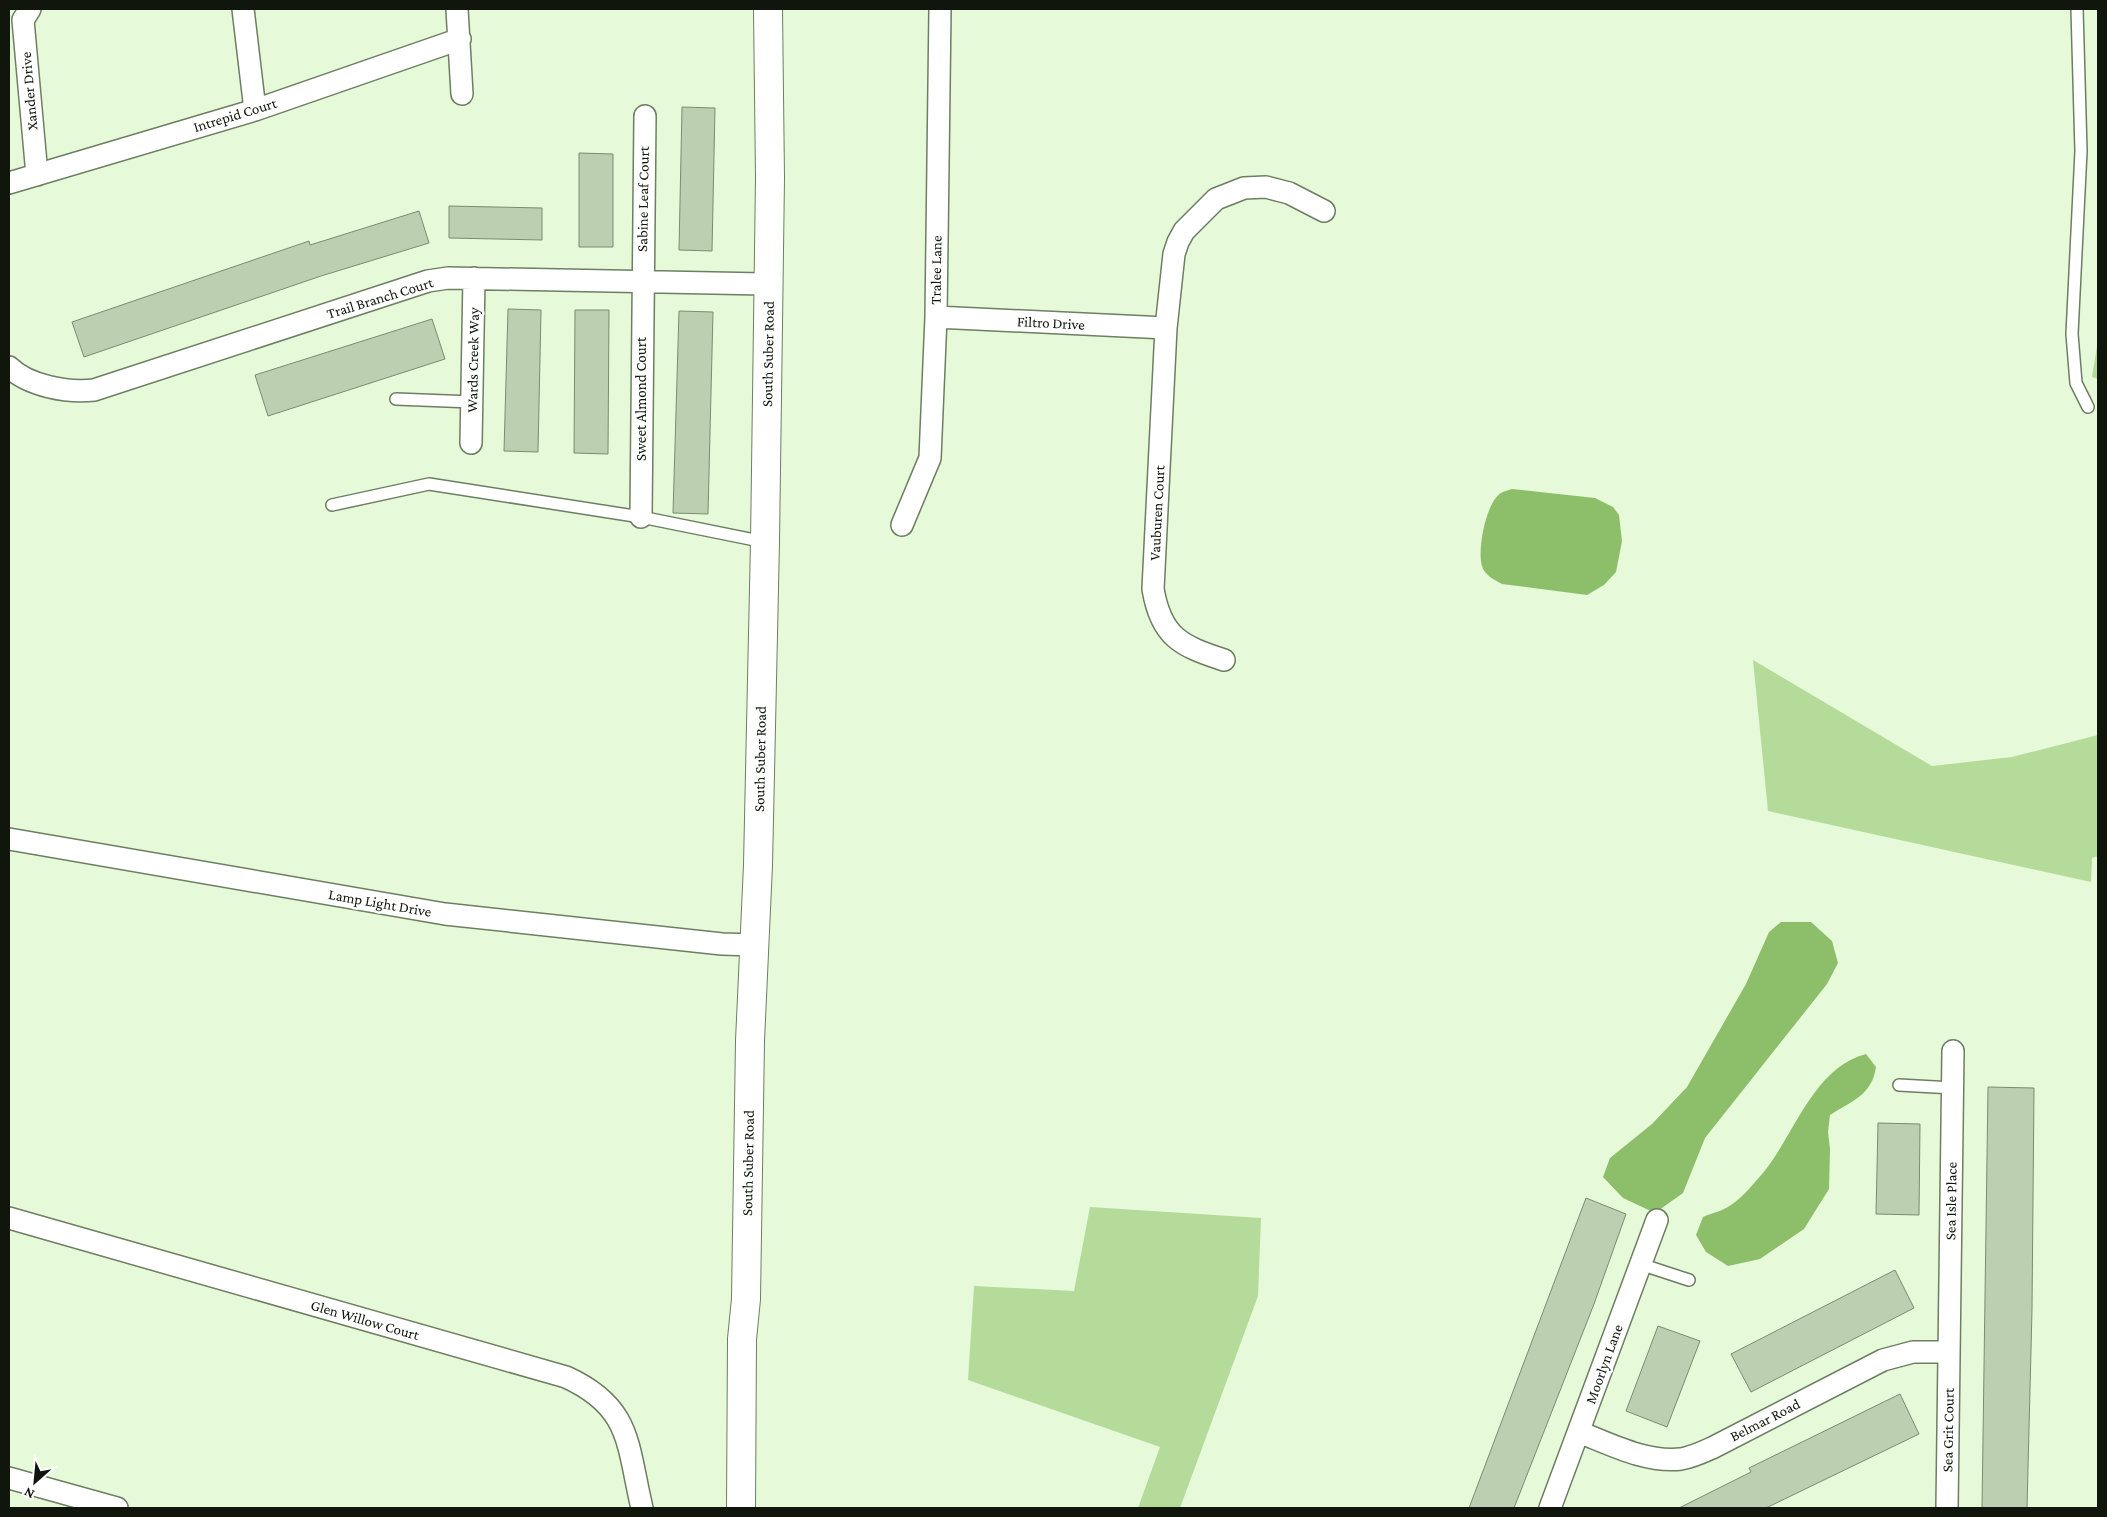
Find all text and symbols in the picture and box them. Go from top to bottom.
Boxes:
street label: Xander Drive [18,51,40,131]
street label: Intrepid Court [191,94,280,136]
street label: Sabine Leaf Court [634,145,652,252]
street label: Tralee Lane [927,235,945,305]
street label: Trail Branch Court [325,274,436,322]
street label: South Suber Road [759,301,777,407]
street label: Wards Creek Way [464,307,483,413]
street label: Filtro Drive [1017,313,1086,333]
street label: Sweet Almond Court [633,336,649,461]
street label: Vauburen Court [1147,464,1168,561]
street label: South Suber Road [751,706,769,812]
street label: Lamp Light Drive [327,886,433,921]
street label: South Suber Road [739,1110,757,1216]
street label: Sea Isle Place [1942,1161,1960,1240]
street label: Glen Willow Court [309,1297,422,1343]
street label: Moorlyn Lane [1582,1322,1627,1406]
street label: Sea Grit Court [1939,1387,1957,1472]
street label: Belmar Road [1727,1396,1803,1444]
north arrow [10,1457,60,1507]
text: N [21,1484,37,1503]

